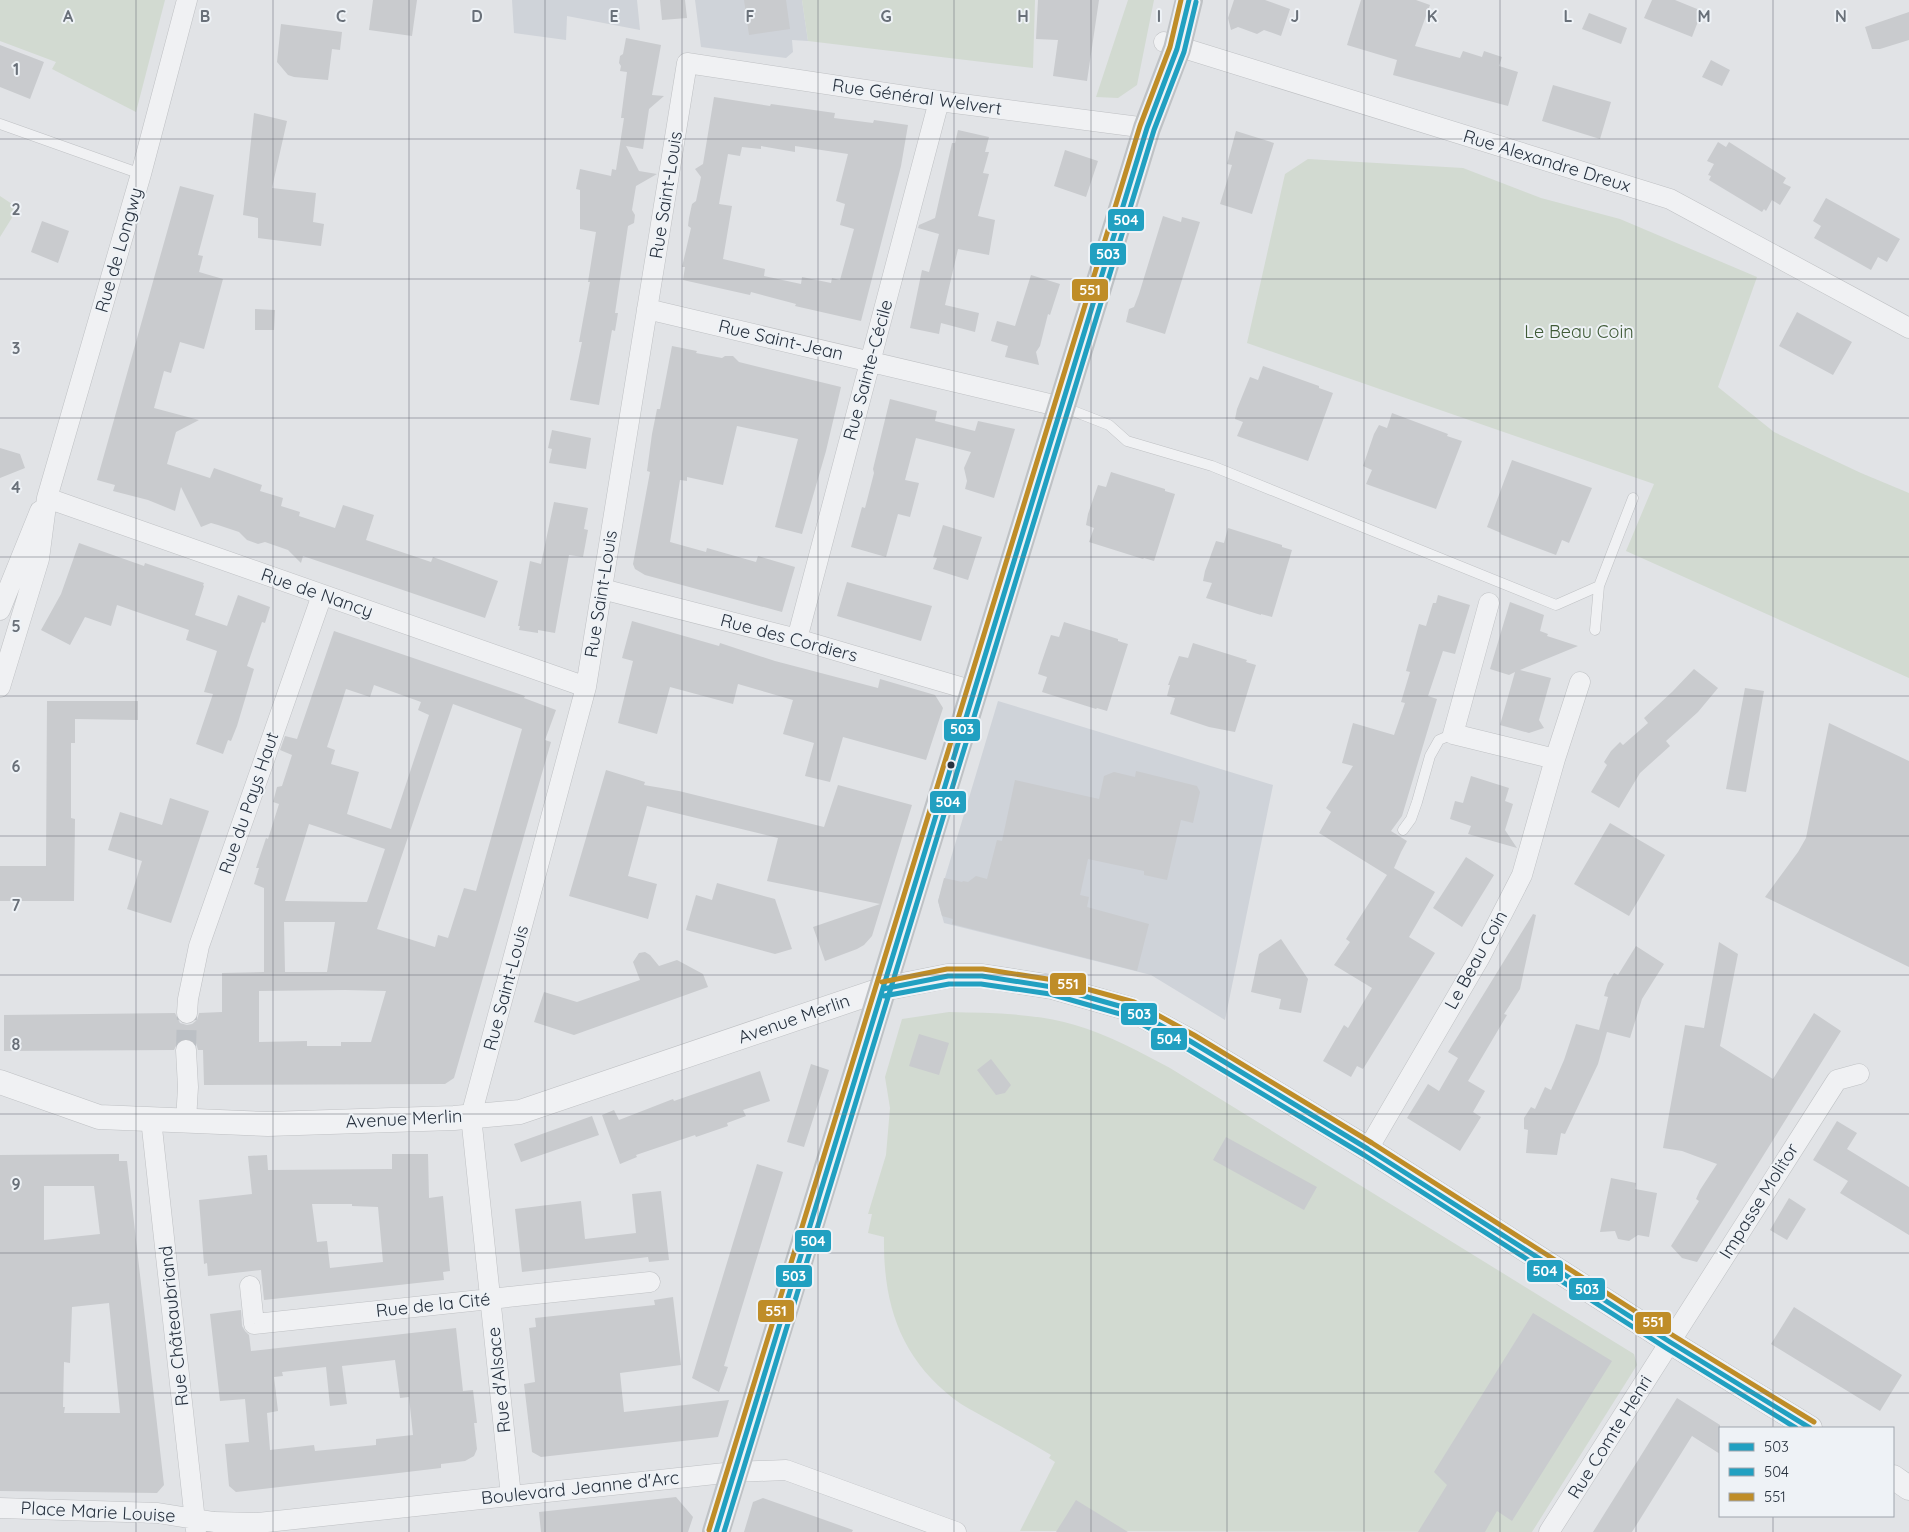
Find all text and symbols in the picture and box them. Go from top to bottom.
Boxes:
text: A [63,6,74,26]
text: B [200,6,210,26]
text: C [336,6,346,26]
text: D [471,6,483,26]
text: E [609,6,619,26]
text: F [746,6,755,26]
text: G [880,6,892,26]
text: H [1017,6,1029,26]
text: I [1157,6,1161,26]
text: J [1291,6,1299,26]
text: K [1427,6,1437,26]
text: L [1564,6,1573,26]
text: M [1697,6,1711,26]
text: N [1835,6,1847,26]
text: 1 [13,59,19,79]
street label: Rue Général Welvert [831,73,1003,120]
street label: Rue Alexandre Dreux [1461,124,1634,197]
street label: Rue Saint-Louis [644,130,687,260]
street label: Rue de Longwy [90,185,147,315]
text: 2 [11,199,21,219]
line badge: 504 [1107,208,1145,232]
text: 504 [1114,211,1138,229]
line badge: 503 [1089,242,1127,266]
text: 503 [1096,245,1120,263]
line badge: 551 [1071,278,1109,302]
text: 551 [1079,281,1101,299]
street label: Rue Sainte-Cécile [838,297,897,443]
street label: Rue Saint-Jean [716,314,846,365]
park label: Le Beau Coin [1524,320,1634,343]
text: 3 [12,338,20,358]
text: 4 [11,477,21,497]
street label: Rue Saint-Louis [579,529,622,659]
street label: Rue de Nancy [258,563,376,622]
street label: Rue des Cordiers [718,608,860,667]
text: 5 [11,616,21,636]
line badge: 503 [943,718,981,742]
text: 503 [950,720,974,738]
street label: Rue du Pays Haut [213,729,284,877]
text: 6 [12,756,21,776]
unlabelled marker [946,760,956,770]
line badge: 504 [929,790,967,814]
text: 504 [936,793,960,811]
text: 7 [12,895,21,915]
street label: Le Beau Coin [1439,906,1512,1013]
street label: Rue Saint-Louis [478,923,533,1053]
line badge: 551 [1049,972,1087,996]
text: 551 [1057,975,1079,993]
street label: Avenue Merlin [735,989,853,1048]
line badge: 503 [1120,1002,1158,1026]
text: 503 [1127,1005,1151,1023]
line badge: 504 [1150,1027,1188,1051]
text: 504 [1157,1030,1181,1048]
text: 8 [12,1034,21,1054]
street label: Avenue Merlin [345,1104,463,1133]
street label: Impasse Molitor [1714,1138,1803,1263]
text: 9 [11,1174,21,1194]
line badge: 504 [794,1229,832,1253]
text: 504 [801,1232,825,1250]
street label: Rue Châteaubriand [154,1245,193,1407]
line badge: 504 [1526,1259,1564,1283]
text: 504 [1533,1262,1557,1280]
line badge: 503 [775,1264,813,1288]
text: 503 [782,1267,806,1285]
line badge: 503 [1568,1277,1606,1301]
text: 503 [1575,1280,1599,1298]
street label: Rue de la Cité [375,1287,491,1322]
line badge: 551 [757,1299,795,1323]
text: 551 [765,1302,787,1320]
line badge: 551 [1634,1311,1672,1335]
text: 551 [1642,1313,1664,1331]
street label: Rue d'Alsace [482,1326,515,1434]
street label: Rue Comte Henri [1562,1371,1657,1503]
legend [1719,1427,1894,1517]
text: 503 [1764,1437,1789,1456]
text: 504 [1764,1462,1789,1481]
street label: Boulevard Jeanne d'Arc [480,1466,680,1509]
text: 551 [1764,1487,1786,1506]
street label: Place Marie Louise [20,1496,176,1527]

